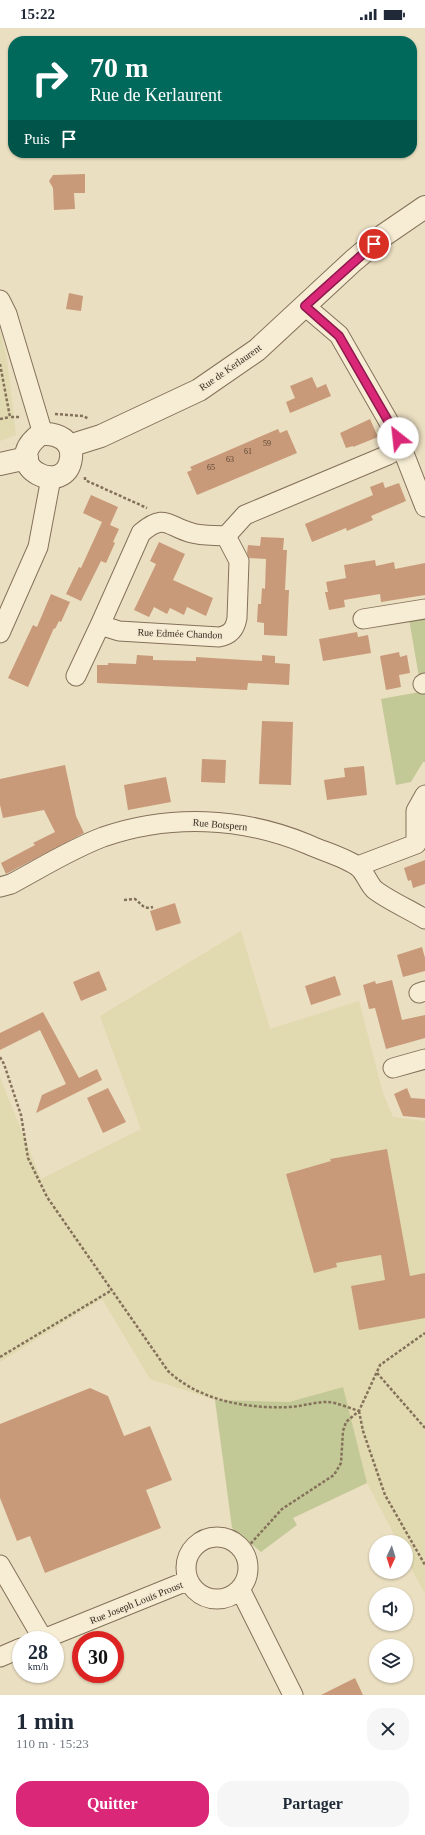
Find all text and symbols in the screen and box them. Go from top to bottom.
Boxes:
text: 15:22 [20,6,55,22]
icon: right [24,52,76,104]
text: 70 m [90,52,148,83]
text: Rue de Kerlaurent [90,85,222,105]
icon: arrive [58,128,80,150]
text: Puis [24,131,50,147]
pin [357,227,391,261]
icon: arrive [363,233,385,255]
street label: Rue de Kerlaurent [197,342,264,393]
position arrow [377,417,419,459]
house number: 59 [263,439,271,448]
house number: 61 [244,447,252,456]
house number: 63 [226,455,234,464]
house number: 65 [207,463,215,472]
street label: Rue Edmée Chandon [137,627,223,640]
street label: Rue Botspern [192,817,248,832]
north arrow [369,1535,413,1579]
map controls [369,1535,413,1683]
street label: Rue Joseph Louis Proust [88,1579,184,1626]
button: sound [369,1587,413,1631]
speed limit sign: 30 [72,1631,124,1683]
button: layers [369,1639,413,1683]
text: 28 [28,1641,48,1663]
text: km/h [28,1661,48,1672]
text: 1 min [16,1708,74,1734]
button: close [367,1708,409,1750]
text: 110 m · 15:23 [16,1736,89,1751]
button: Quitter [16,1781,209,1827]
button: Partager [217,1781,409,1827]

